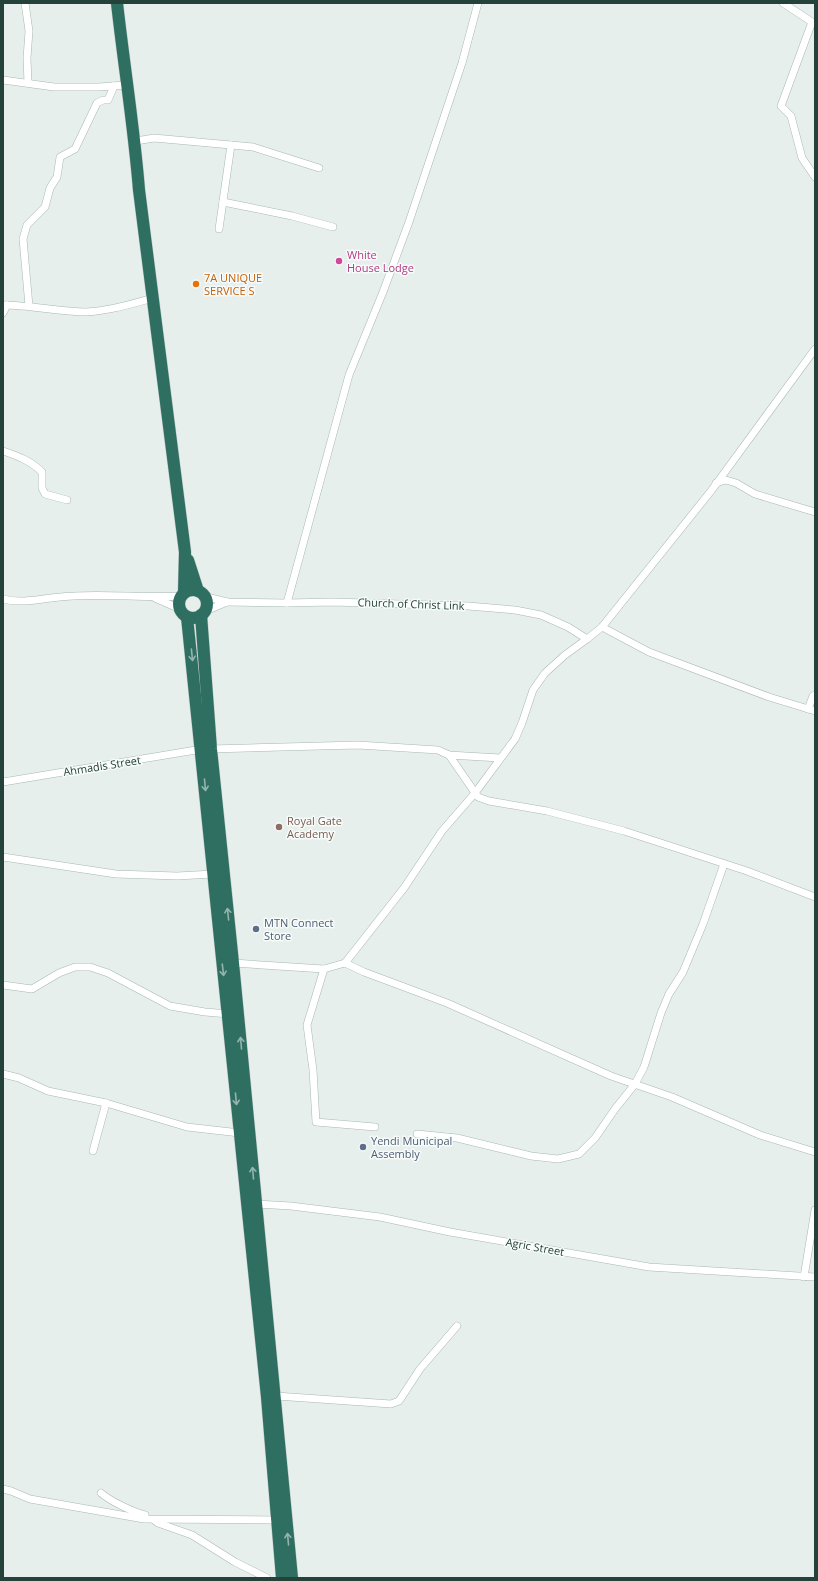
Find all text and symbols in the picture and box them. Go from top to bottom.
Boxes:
place label: White House Lodge [347,247,414,275]
marker: White House Lodge [334,256,344,266]
place label: 7A UNIQUE SERVICE S [204,270,262,298]
marker: 7A UNIQUE SERVICE S [191,279,201,289]
street label: Church of Christ Link [357,594,465,613]
one-way arrow [188,648,196,661]
street label: Ahmadis Street [62,752,142,779]
one-way arrow [201,778,208,791]
place label: Royal Gate Academy [287,813,342,841]
marker: Royal Gate Academy [274,822,284,832]
one-way arrow [224,908,232,921]
place label: MTN Connect Store [264,915,334,943]
marker: MTN Connect Store [251,924,261,934]
one-way arrow [219,963,227,976]
one-way arrow [237,1037,244,1050]
one-way arrow [233,1092,240,1105]
place label: Yendi Municipal Assembly [371,1133,452,1161]
marker: Yendi Municipal Assembly [358,1142,368,1152]
one-way arrow [249,1167,257,1180]
street label: Agric Street [505,1234,566,1259]
one-way arrow [285,1533,292,1546]

